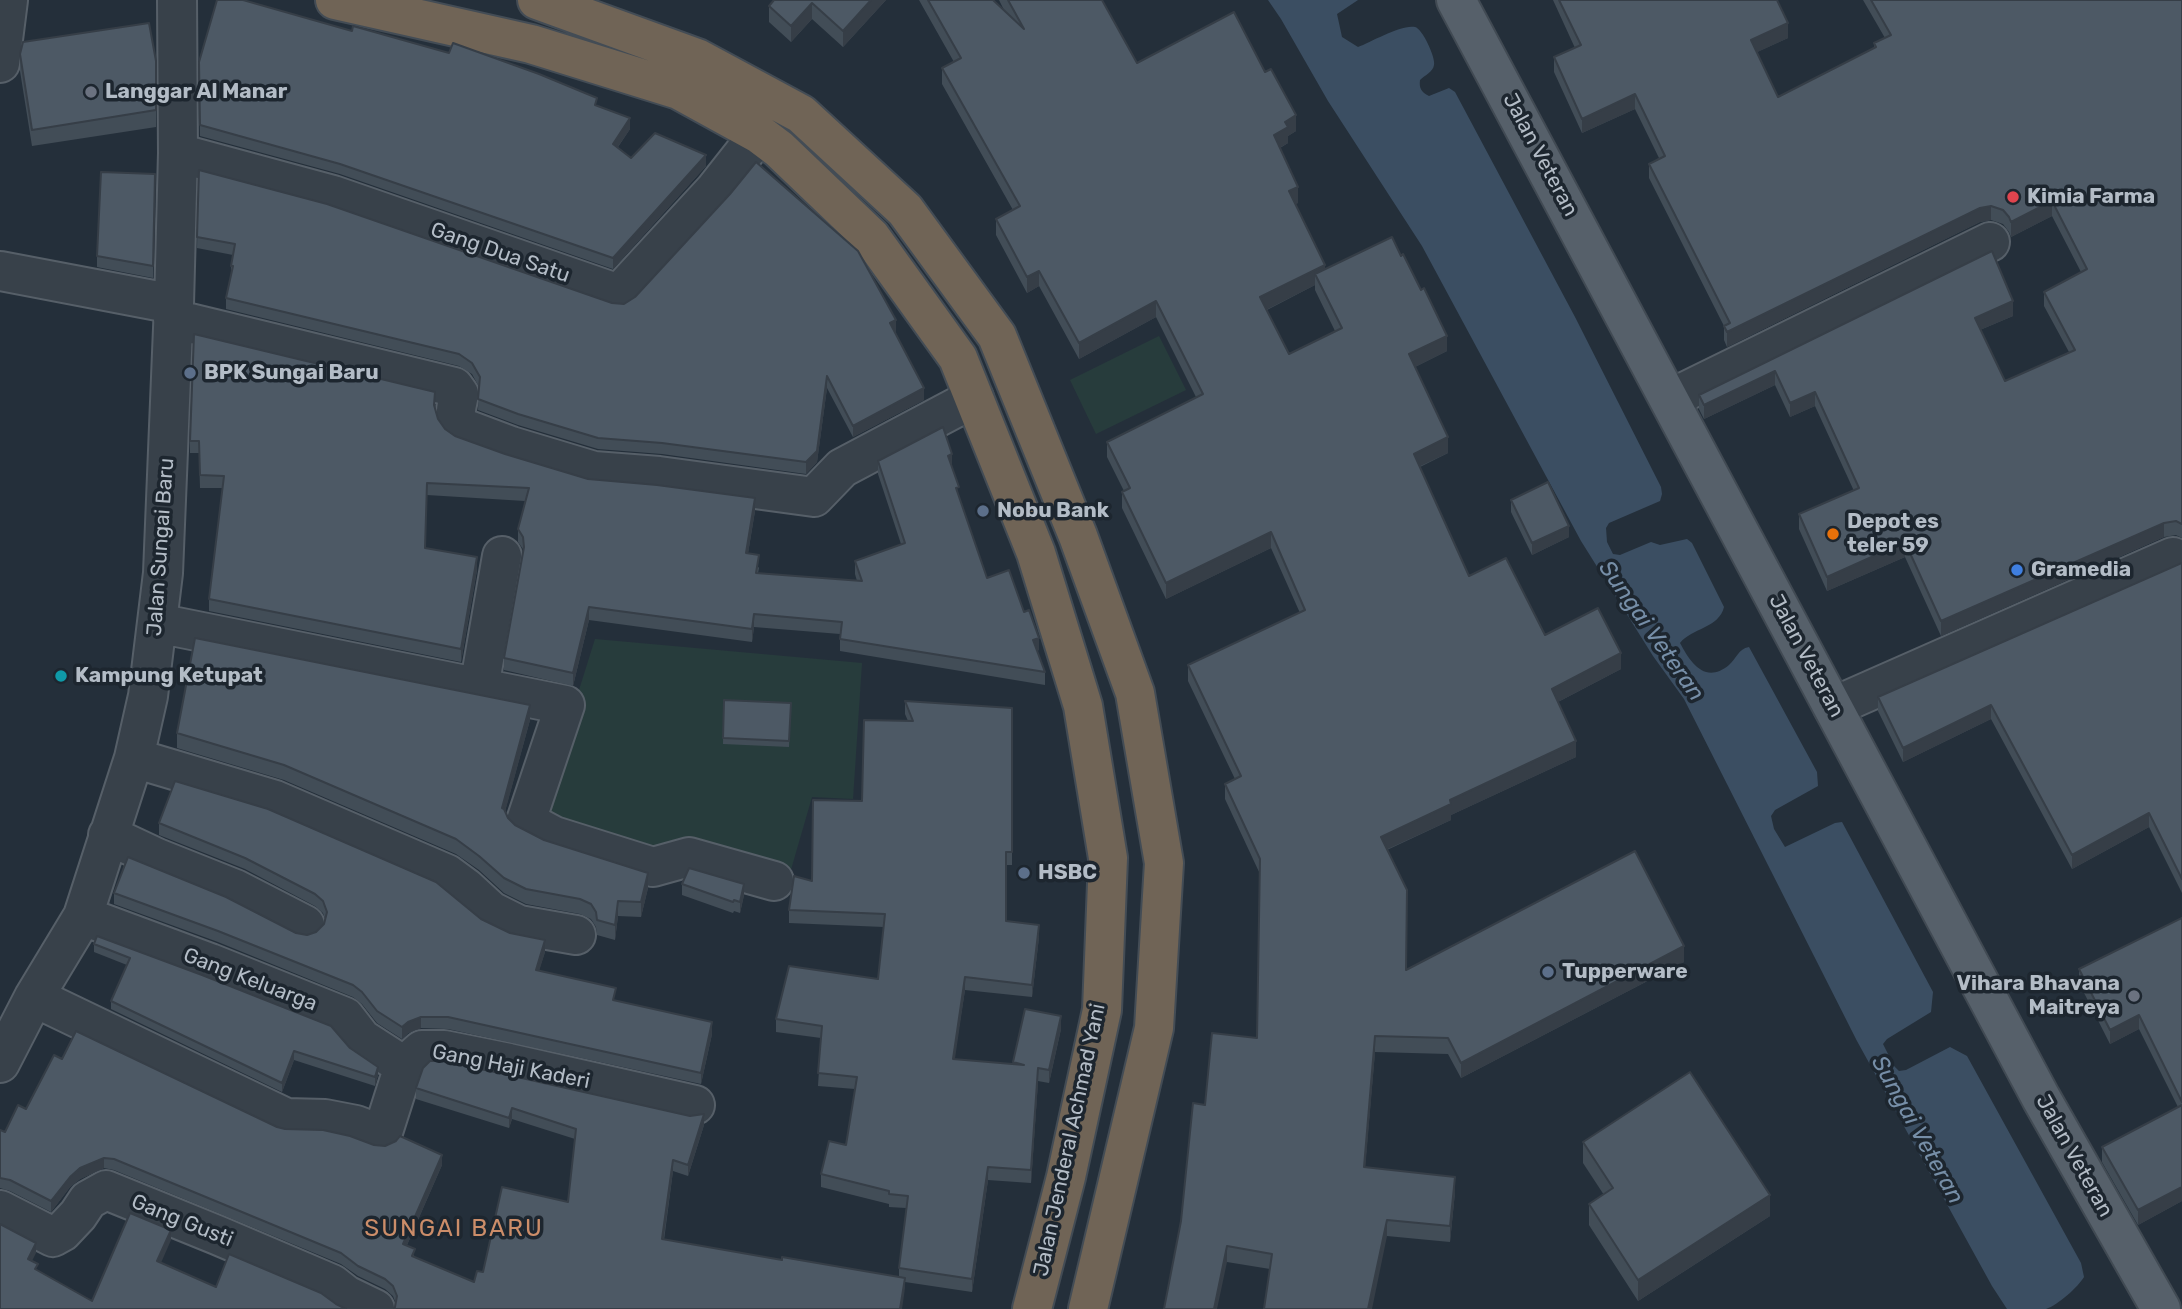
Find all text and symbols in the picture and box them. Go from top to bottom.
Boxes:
place label: Langgar Al Manar [105,79,287,105]
marker: Langgar Al Manar [83,84,99,100]
street label: Jalan Veteran [1497,89,1583,221]
place label: Kimia Farma [2027,184,2155,210]
marker: Kimia Farma [2005,189,2021,205]
street label: Gang Dua Satu [427,217,573,289]
place label: BPK Sungai Baru [204,360,379,386]
marker: BPK Sungai Baru [182,365,198,381]
street label: Jalan Sungai Baru [142,457,180,637]
place label: Nobu Bank [997,498,1109,524]
marker: Nobu Bank [975,503,991,519]
place label: Depot es teler 59 [1847,509,1939,559]
marker: Depot es teler 59 [1825,526,1841,542]
water label: Sungai Veteran [1592,555,1710,707]
place label: Gramedia [2031,557,2131,583]
marker: Gramedia [2009,562,2025,578]
street label: Jalan Veteran [1763,590,1849,722]
place label: Kampung Ketupat [75,663,263,689]
marker: Kampung Ketupat [53,668,69,684]
place label: HSBC [1038,860,1097,886]
marker: HSBC [1016,865,1032,881]
street label: Gang Keluarga [180,943,320,1017]
place label: Tupperware [1562,959,1688,985]
marker: Tupperware [1540,964,1556,980]
place label: Vihara Bhavana Maitreya [1957,971,2120,1021]
marker: Vihara Bhavana Maitreya [2126,988,2142,1004]
street label: Jalan Jenderal Achmad Yani [1029,1001,1111,1279]
street label: Gang Haji Kaderi [430,1039,592,1095]
water label: Sungai Veteran [1865,1051,1969,1209]
street label: Jalan Veteran [2030,1090,2118,1222]
street label: Gang Gusti [128,1189,236,1253]
district label: SUNGAI BARU [366,1215,542,1243]

